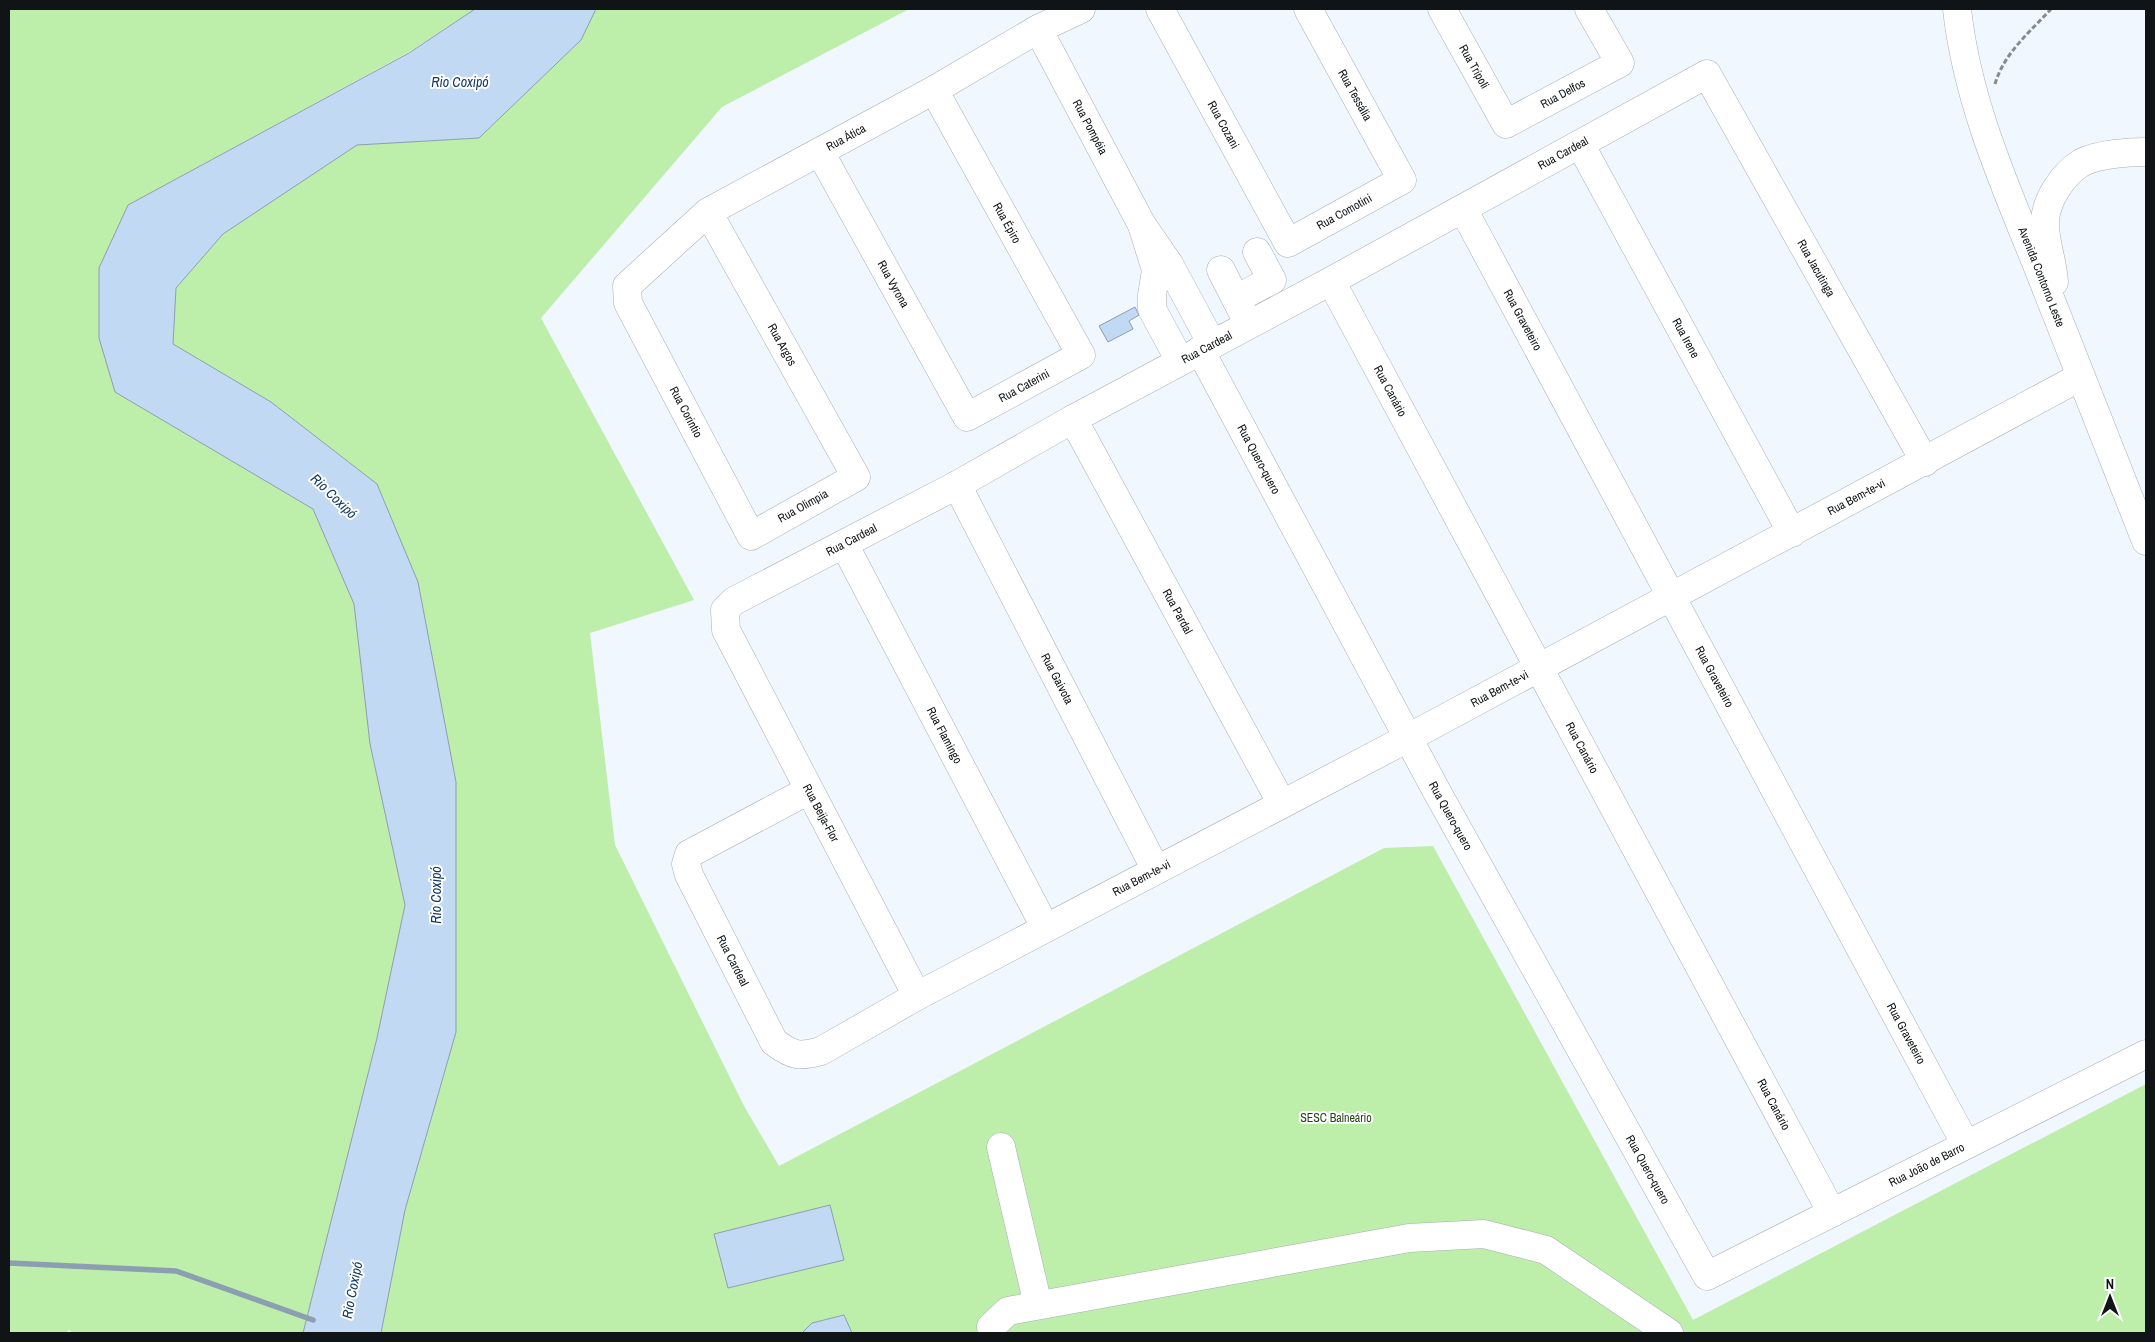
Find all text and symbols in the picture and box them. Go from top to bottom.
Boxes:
street label: Rua Trípoli [1455,42,1493,92]
street label: Rua Tessália [1334,66,1376,124]
water label: Rio Coxipó [431,73,489,91]
street label: Rua Delfos [1538,75,1588,112]
street label: Rua Pompéia [1069,97,1111,158]
street label: Rua Cozani [1204,98,1243,151]
street label: Rua Ática [823,120,869,155]
street label: Rua Cardeal [1535,133,1591,174]
street label: Rua Comotini [1314,190,1375,234]
street label: Rua Épiro [989,200,1025,246]
street label: Avenida Contorno Leste [2014,224,2068,329]
street label: Rua Jacutinga [1794,237,1839,300]
street label: Rua Vyrona [874,258,913,311]
street label: Rua Graveteiro [1500,287,1546,353]
street label: Rua Irene [1668,315,1703,361]
street label: Rua Argos [764,321,800,369]
street label: Rua Cardeal [1178,327,1235,368]
street label: Rua Canário [1370,363,1410,420]
street label: Rua Caterini [996,366,1052,406]
street label: Rua Corintio [666,384,706,440]
street label: Rua Quero-quero [1233,422,1284,497]
water label: Rio Coxipó [307,470,361,522]
street label: Rua Bem-te-vi [1825,475,1888,519]
street label: Rua Olimpia [775,485,831,526]
street label: Rua Cardeal [823,520,880,560]
street label: Rua Pardal [1159,586,1196,637]
street label: Rua Graveteiro [1691,643,1737,710]
street label: Rua Gaivota [1037,650,1077,707]
street label: Rua Bem-te-vi [1468,667,1531,711]
street label: Rua Flamingo [923,704,966,766]
street label: Rua Canário [1562,719,1602,776]
street label: Rua Quero-quero [1425,779,1476,853]
street label: Rua Beija-Flor [799,781,843,845]
street label: Rua Bem-te-vi [1110,856,1173,900]
water label: Rio Coxipó [427,866,445,924]
street label: Rua Cardeal [713,932,752,989]
street label: Rua Graveteiro [1883,1000,1929,1067]
street label: Rua Canário [1753,1076,1794,1133]
park label: SESC Balneário [1300,1110,1372,1126]
street label: Rua Quero-quero [1622,1132,1673,1207]
street label: Rua João de Barro [1886,1139,1967,1191]
water label: Rio Coxipó [338,1260,366,1320]
north arrow [2085,1272,2135,1322]
text: N [2106,1275,2114,1293]

